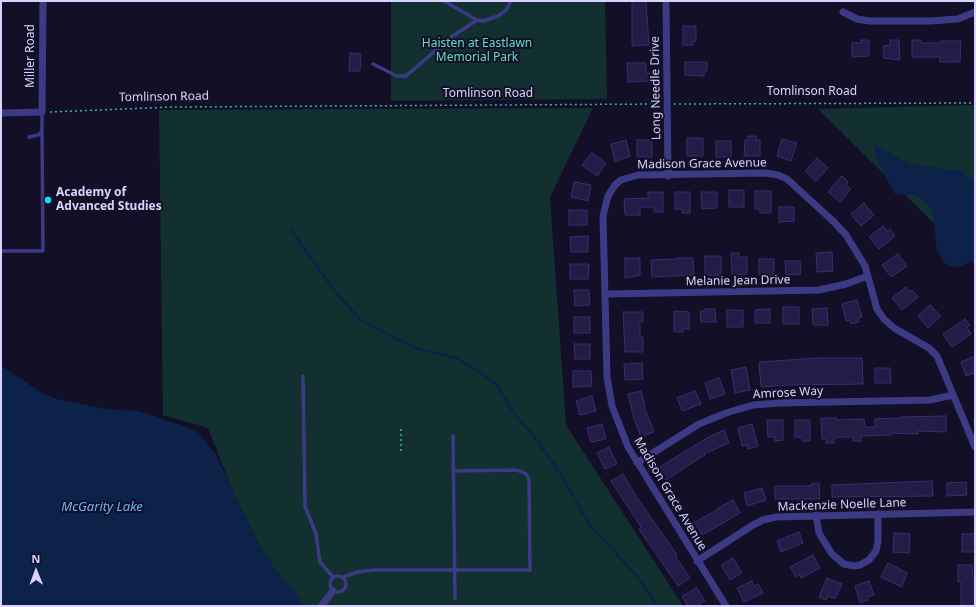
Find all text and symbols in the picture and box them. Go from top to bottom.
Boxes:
street label: Miller Road [24,24,38,88]
street label: Long Needle Drive [648,36,664,140]
park label: Haisten at Eastlawn Memorial Park [422,37,532,65]
street label: Tomlinson Road [767,85,857,99]
street label: Tomlinson Road [443,87,533,101]
street label: Tomlinson Road [119,89,209,105]
street label: Madison Grace Avenue [637,156,767,172]
place label: Academy of Advanced Studies [56,186,162,214]
marker: Academy of Advanced Studies [43,195,53,205]
street label: Melanie Jean Drive [685,273,791,289]
street label: Amrose Way [753,384,823,402]
street label: Madison Grace Avenue [630,435,710,553]
street label: Mackenzie Noelle Lane [777,496,907,514]
water label: McGarity Lake [61,499,143,515]
north arrow [16,551,56,591]
text: N [31,551,40,566]

